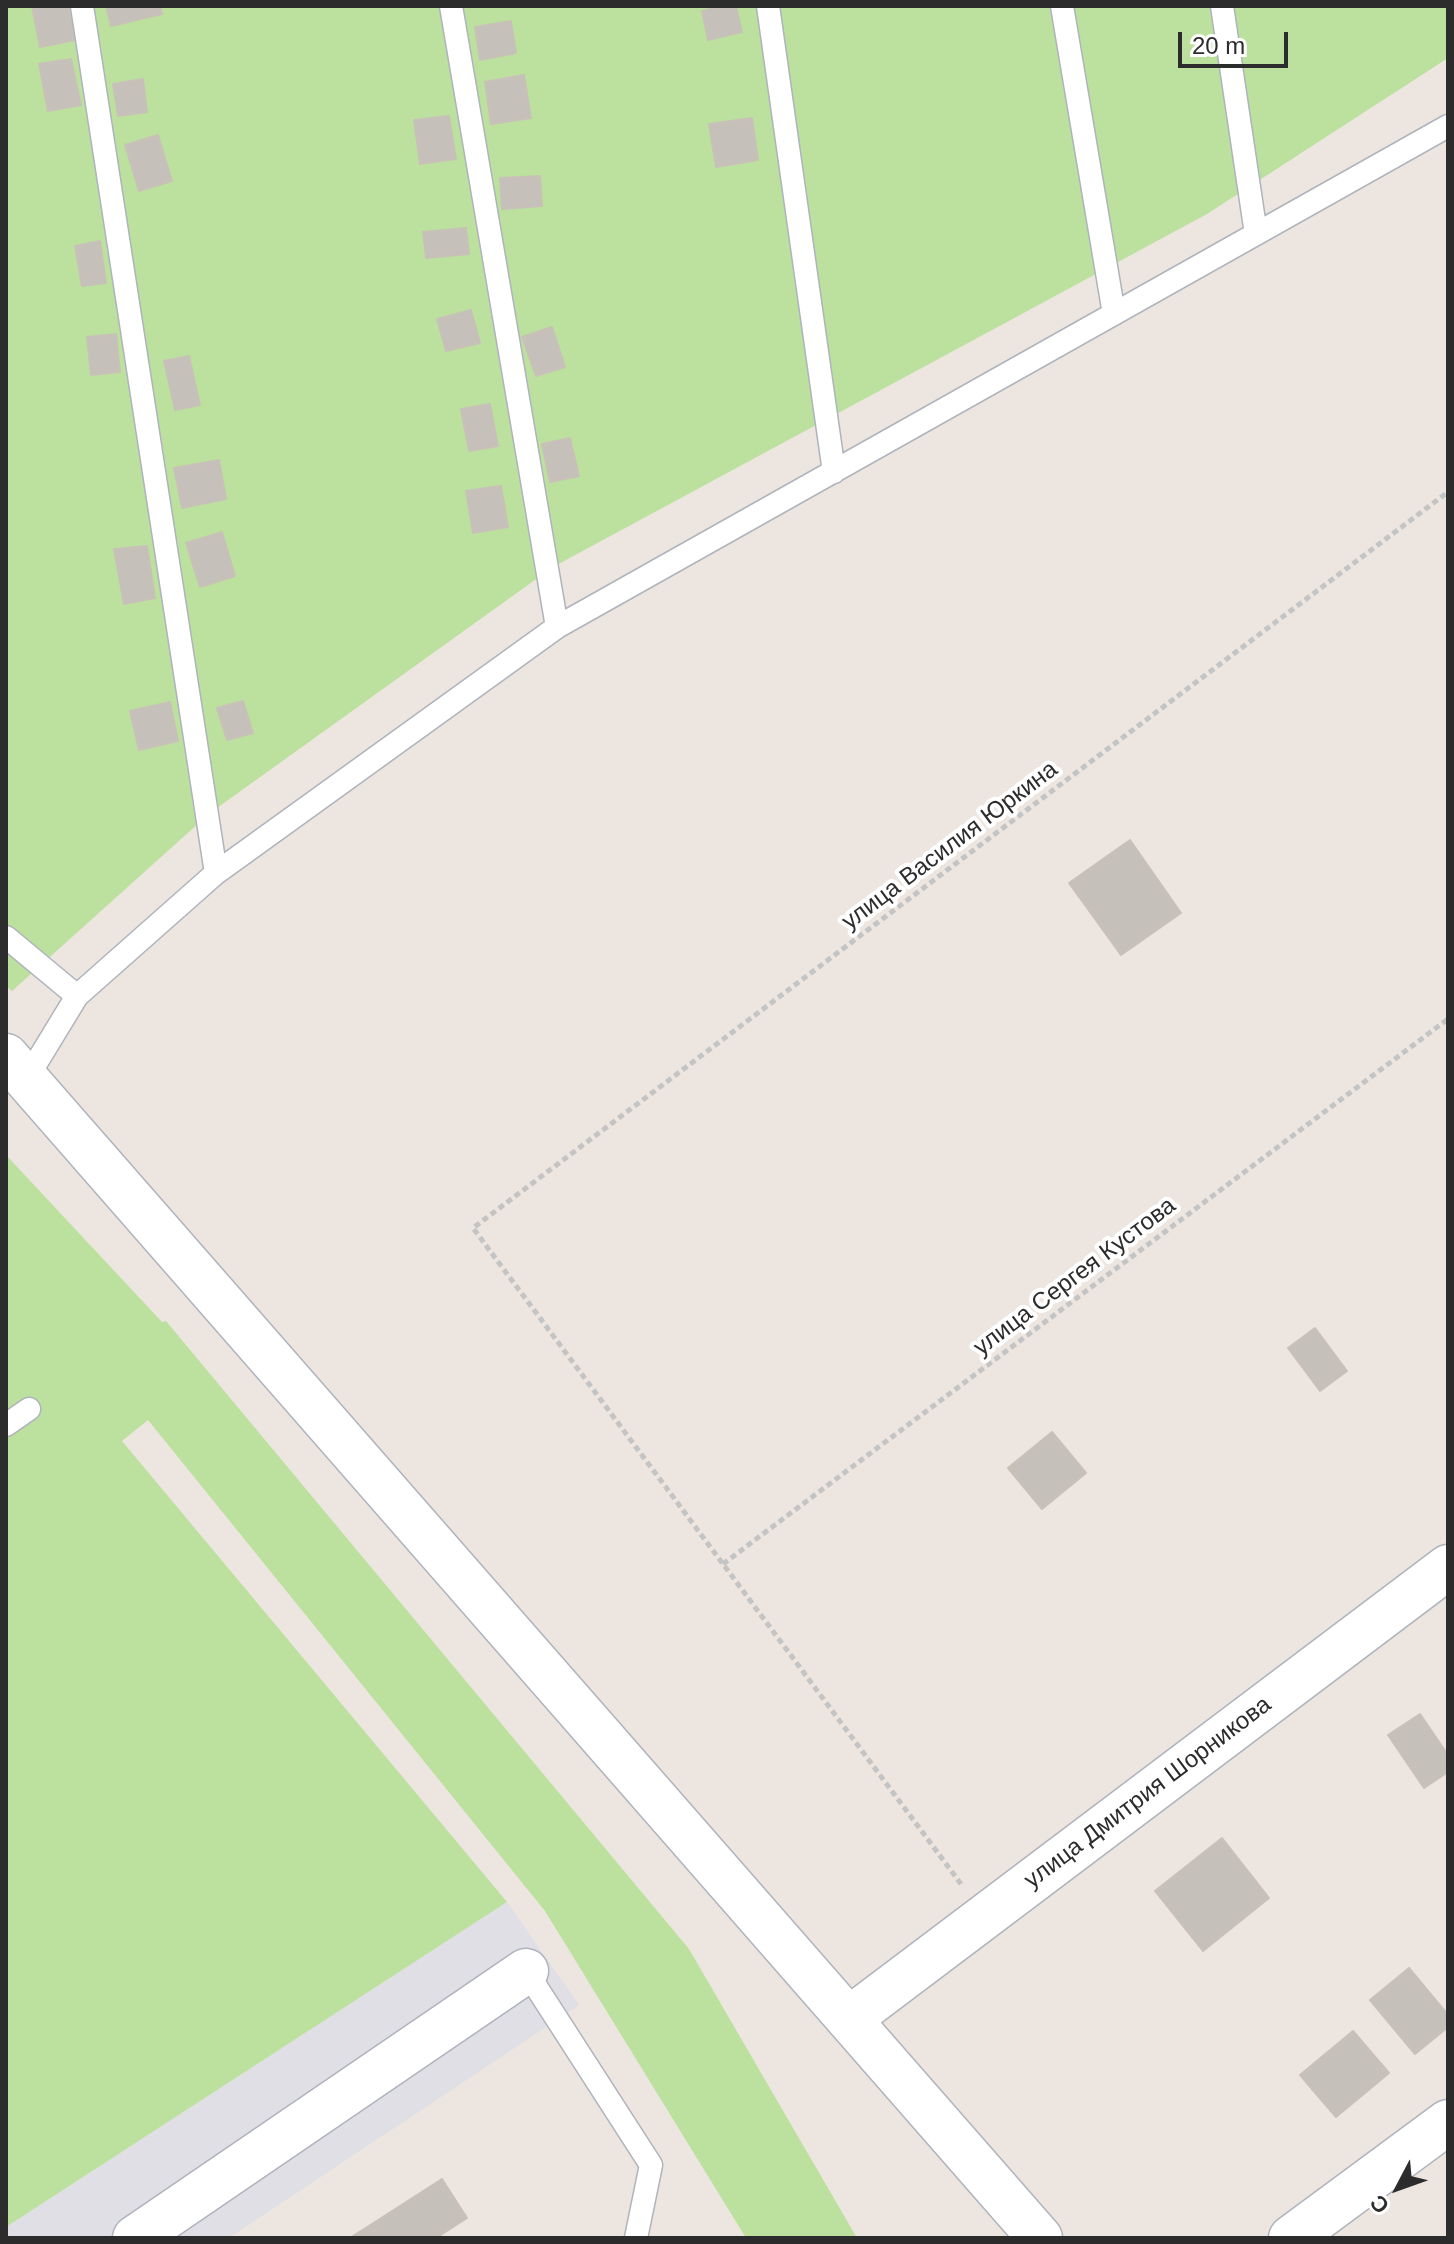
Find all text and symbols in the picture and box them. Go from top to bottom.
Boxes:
scale bar [1182,16,1292,66]
text: 20 m [1192,32,1245,59]
street label: улица Василия Юркина [836,755,1064,937]
street label: улица Сергея Кустова [968,1192,1182,1362]
street label: улица Дмитрия Шорникова [1019,1691,1277,1895]
north arrow [1358,2148,1438,2228]
text: С [1365,2190,1394,2218]

